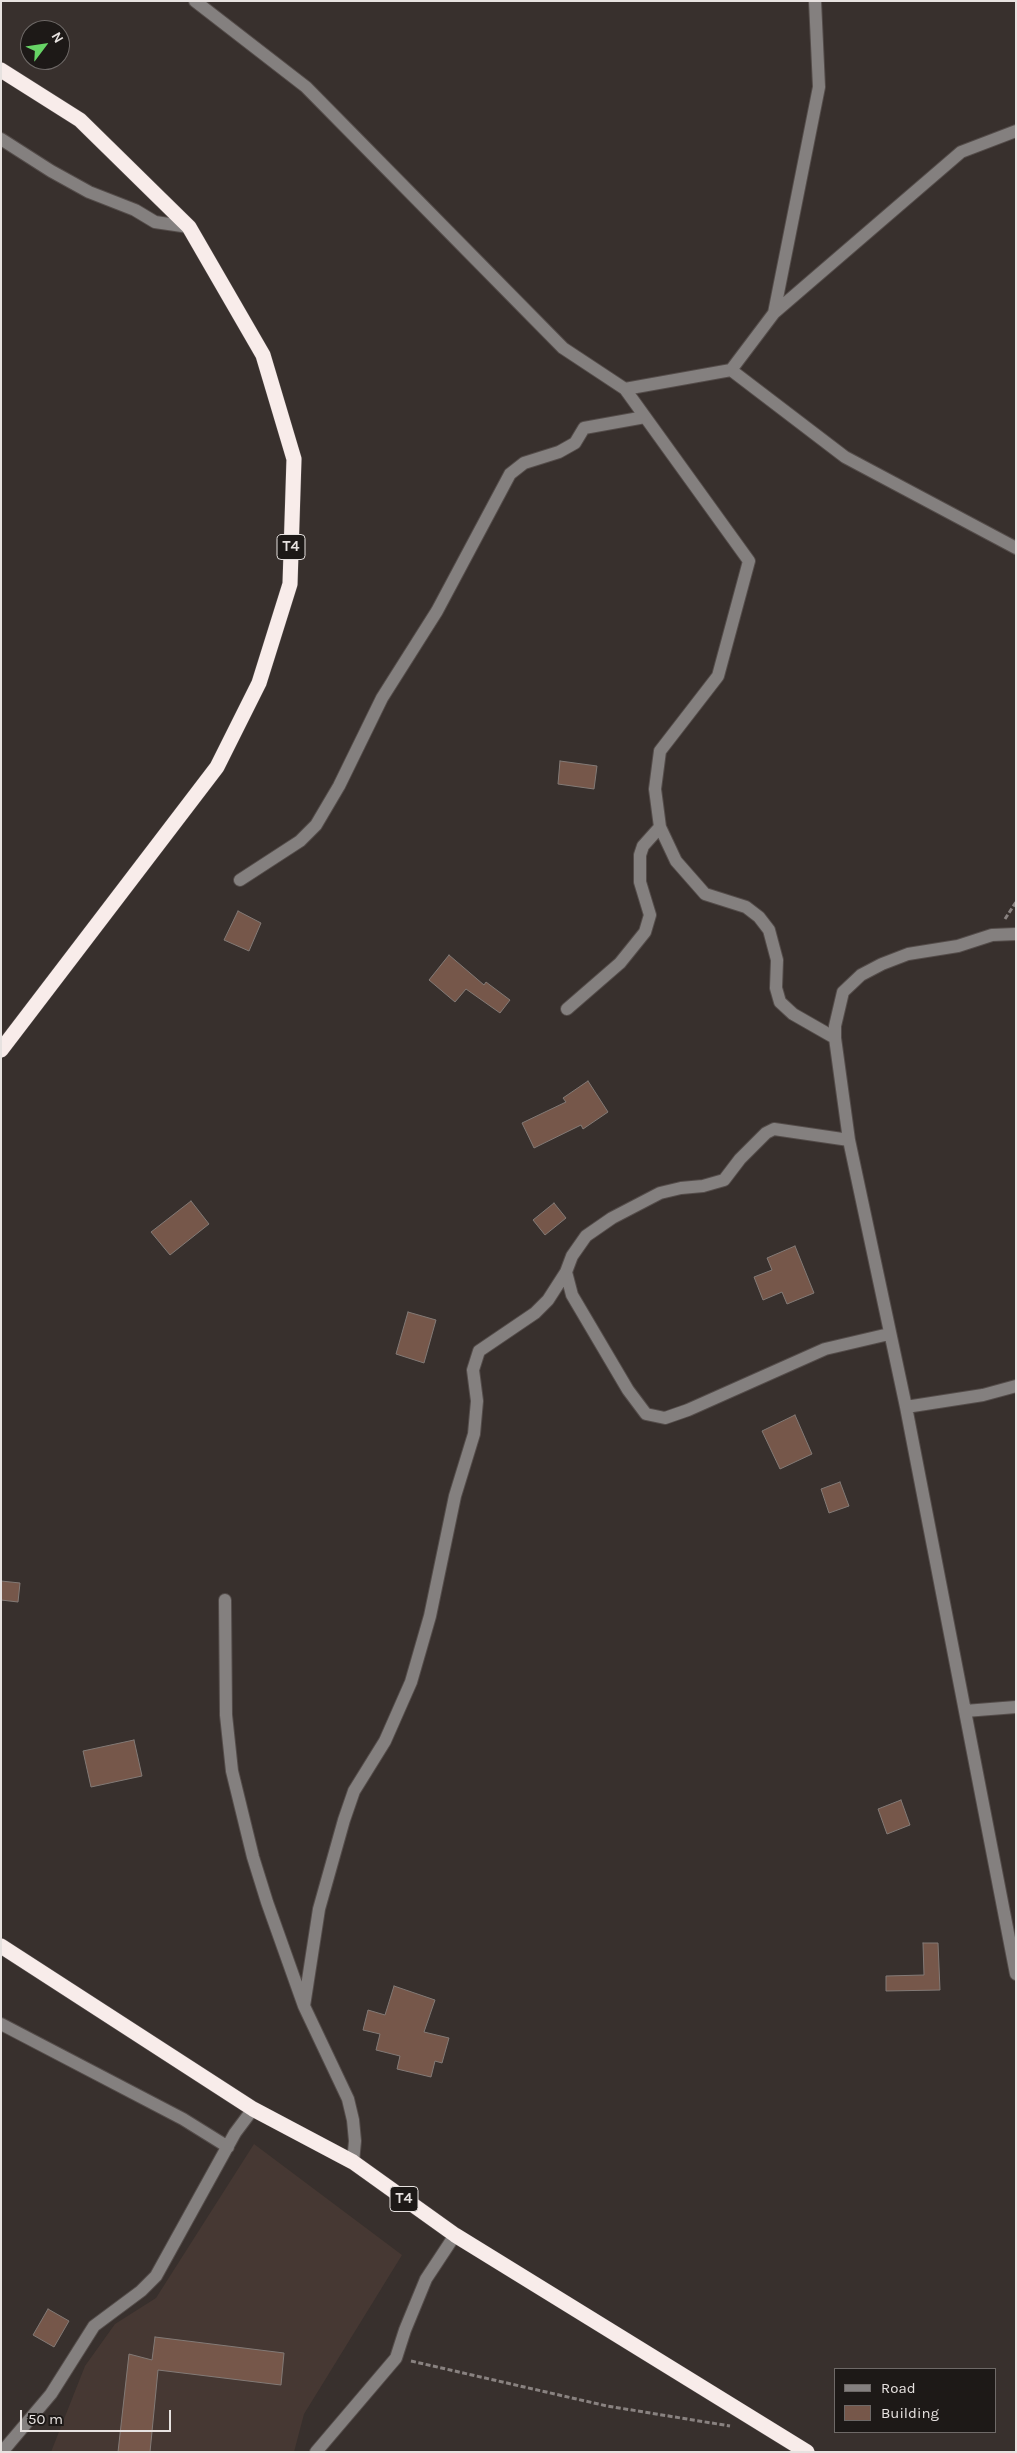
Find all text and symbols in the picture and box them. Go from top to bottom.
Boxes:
north arrow [20,20,70,70]
text: N [48,29,67,46]
road number: T4 [277,534,305,560]
road number: T4 [390,2186,418,2212]
legend [834,2368,997,2433]
text: Road [881,2379,916,2397]
scale bar [22,2400,174,2432]
text: Building [881,2404,939,2422]
text: 50 m [28,2410,63,2428]

